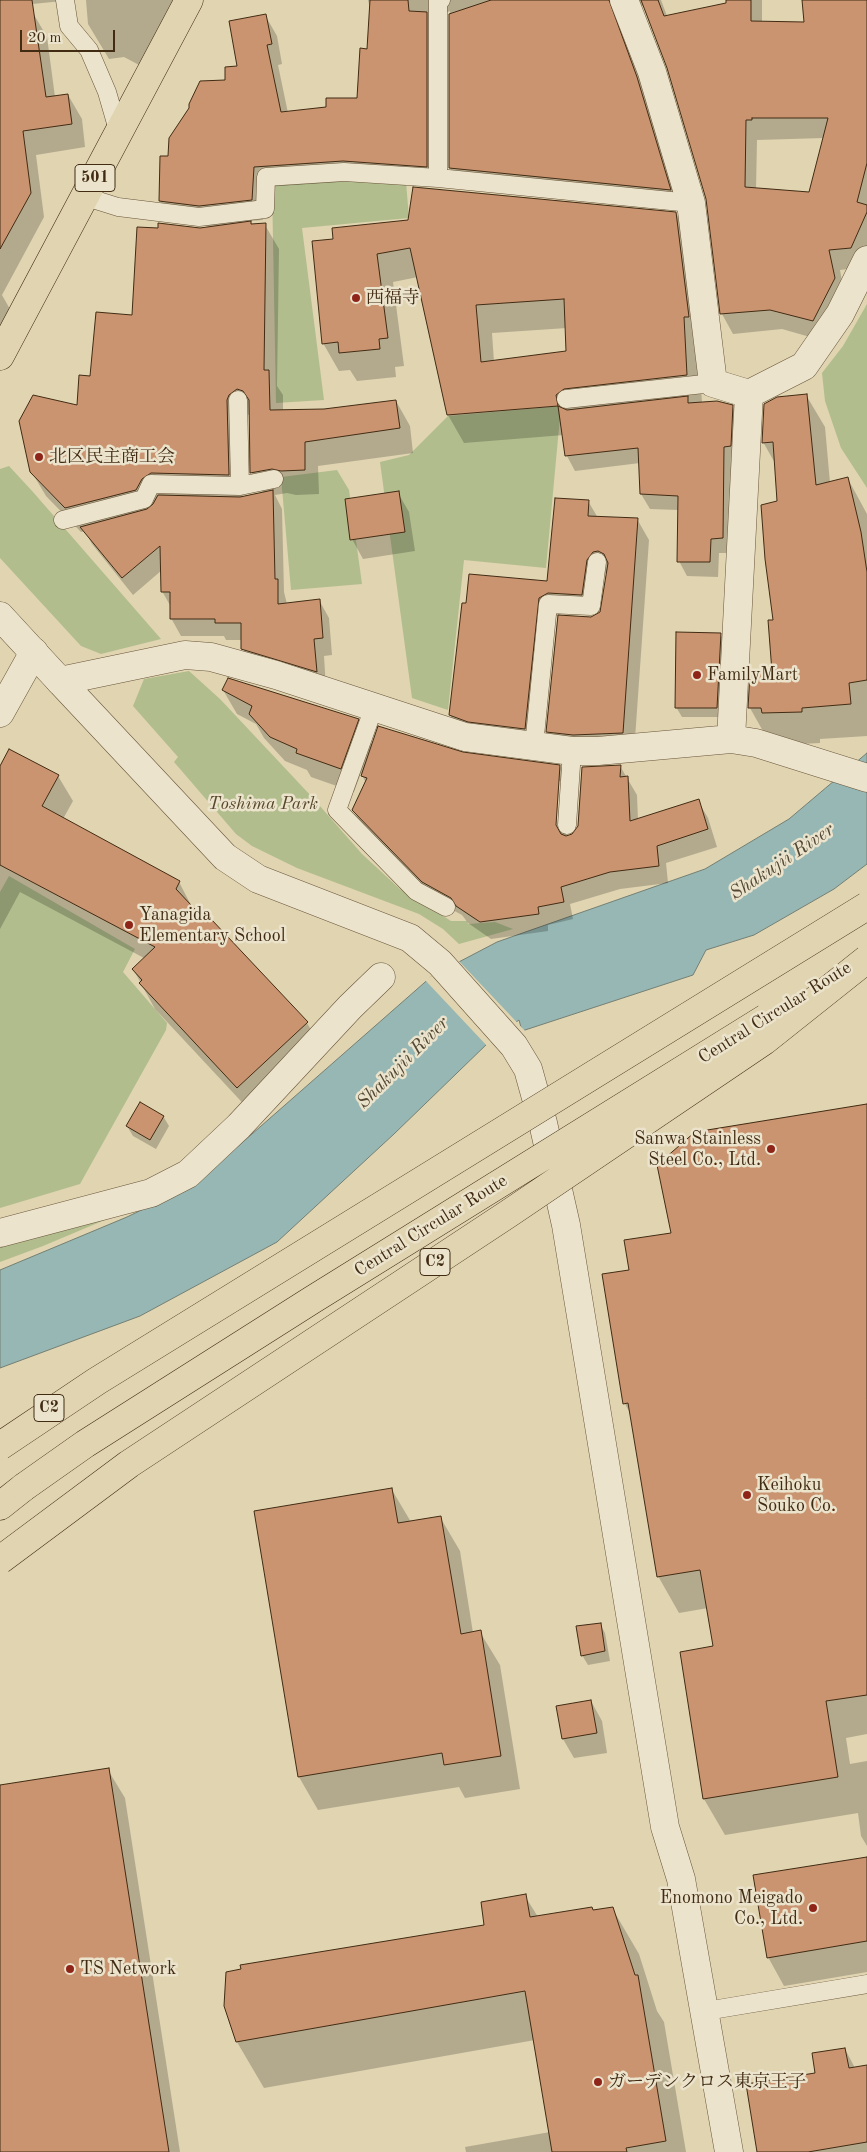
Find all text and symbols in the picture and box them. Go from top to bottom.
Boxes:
scale bar [22,20,118,52]
text: 20 m [28,31,62,46]
road number: 501 [75,164,115,192]
place label: 西福寺 [366,287,420,309]
marker: 西福寺 [350,292,362,304]
place label: 北区民主商工会 [49,446,175,468]
marker: 北区民主商工会 [33,451,45,463]
place label: FamilyMart [707,664,798,686]
marker: FamilyMart [691,669,703,681]
park label: Toshima Park [208,793,318,815]
water label: Shakujii River [725,819,839,905]
place label: Yanagida Elementary School [139,904,286,946]
marker: Yanagida Elementary School [123,919,135,931]
street label: Central Circular Route [694,957,856,1069]
water label: Shakujii River [352,1012,454,1114]
place label: Sanwa Stainless Steel Co., Ltd. [634,1128,761,1170]
marker: Sanwa Stainless Steel Co., Ltd. [765,1143,777,1155]
street label: Central Circular Route [350,1170,512,1282]
road number: C2 [420,1248,450,1276]
road number: C2 [34,1395,64,1422]
place label: Keihoku Souko Co. [757,1474,836,1516]
marker: Keihoku Souko Co. [741,1489,753,1501]
place label: Enomono Meigado Co., Ltd. [660,1887,803,1930]
marker: Enomono Meigado Co., Ltd. [807,1902,819,1914]
place label: TS Network [80,1958,176,1980]
marker: TS Network [64,1963,76,1975]
place label: ガーデンクロス東京王子 [608,2071,806,2093]
marker: ガーデンクロス東京王子 [592,2076,604,2088]

